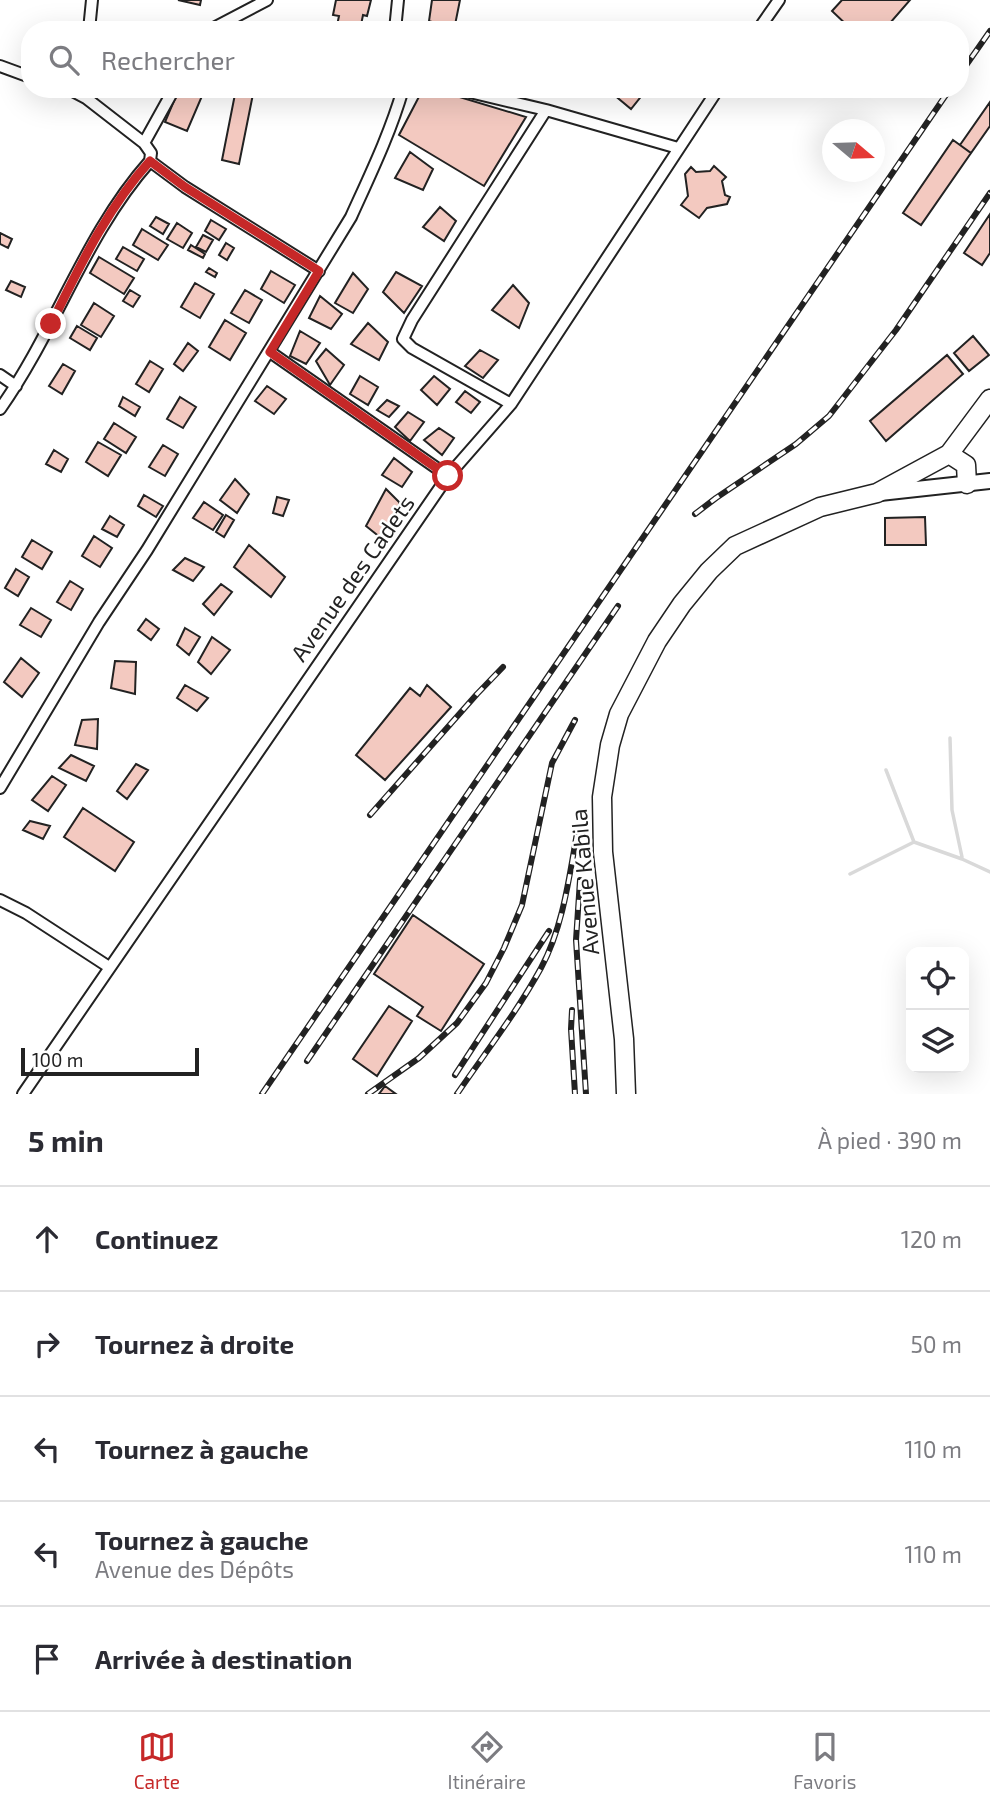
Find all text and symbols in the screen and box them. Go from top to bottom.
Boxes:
search box [21,21,969,98]
icon: search [45,41,83,79]
text: Rechercher [101,44,235,75]
north arrow [822,119,885,182]
route end [35,308,66,339]
route start [432,460,463,491]
street label: Avenue des Cadets [284,490,420,666]
street label: Avenue Kabila [564,808,604,956]
map controls [906,947,969,1073]
button: locate [906,947,969,1010]
button: layers [906,1010,969,1073]
scale bar [21,1045,200,1077]
text: 100 m [32,1048,83,1071]
text: 5 min [28,1122,104,1158]
text: À pied · 390 m [818,1126,962,1154]
icon: ahead [28,1220,66,1258]
text: Continuez [95,1223,218,1254]
text: 120 m [901,1225,962,1253]
icon: right [28,1325,66,1363]
text: Tournez à droite [95,1328,294,1359]
text: 50 m [911,1330,962,1358]
icon: left [28,1430,66,1468]
text: Tournez à gauche [95,1433,309,1464]
text: 110 m [905,1435,962,1463]
text: Tournez à gauche [95,1524,309,1555]
icon: left [28,1535,66,1573]
text: 110 m [905,1540,962,1568]
text: Avenue des Dépôts [95,1555,294,1583]
icon: arrive [28,1640,66,1678]
text: Arrivée à destination [95,1643,352,1674]
tab: Carte [134,1728,180,1793]
tab: Itinéraire [447,1728,526,1793]
tab: Favoris [793,1728,856,1793]

